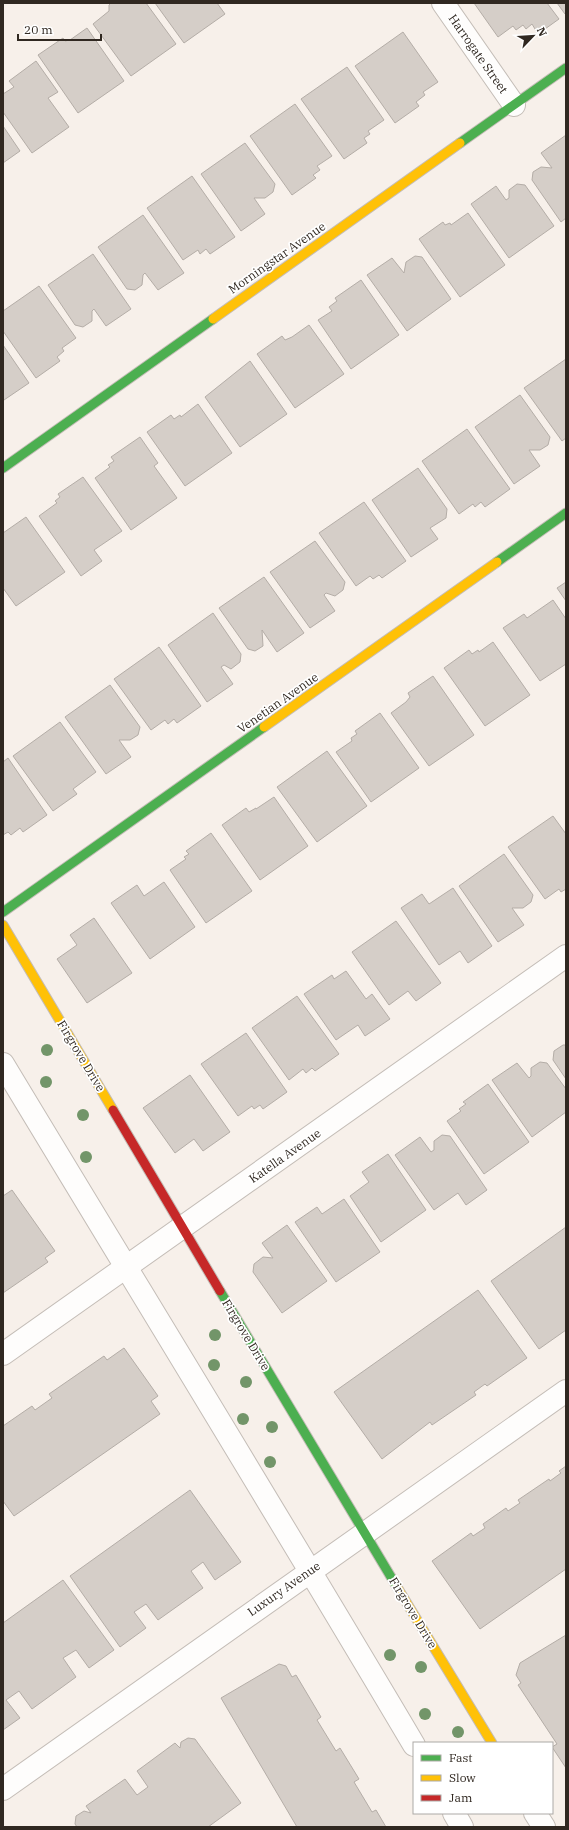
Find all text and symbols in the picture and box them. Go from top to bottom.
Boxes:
street label: Harrogate Street [445,11,511,96]
scale bar [18,16,101,42]
north arrow [513,16,553,56]
text: 20 m [24,22,53,37]
text: N [534,25,550,39]
street label: Morningstar Avenue [225,218,328,297]
street label: Venetian Avenue [234,669,321,736]
street label: Firgrove Drive [54,1017,109,1094]
street label: Katella Avenue [246,1125,323,1186]
street label: Firgrove Drive [219,1296,274,1373]
street label: Luxury Avenue [244,1558,323,1619]
street label: Firgrove Drive [386,1574,441,1651]
legend [413,1742,553,1814]
text: Fast [449,1750,473,1765]
text: Slow [449,1770,476,1785]
text: Jam [449,1790,473,1805]

